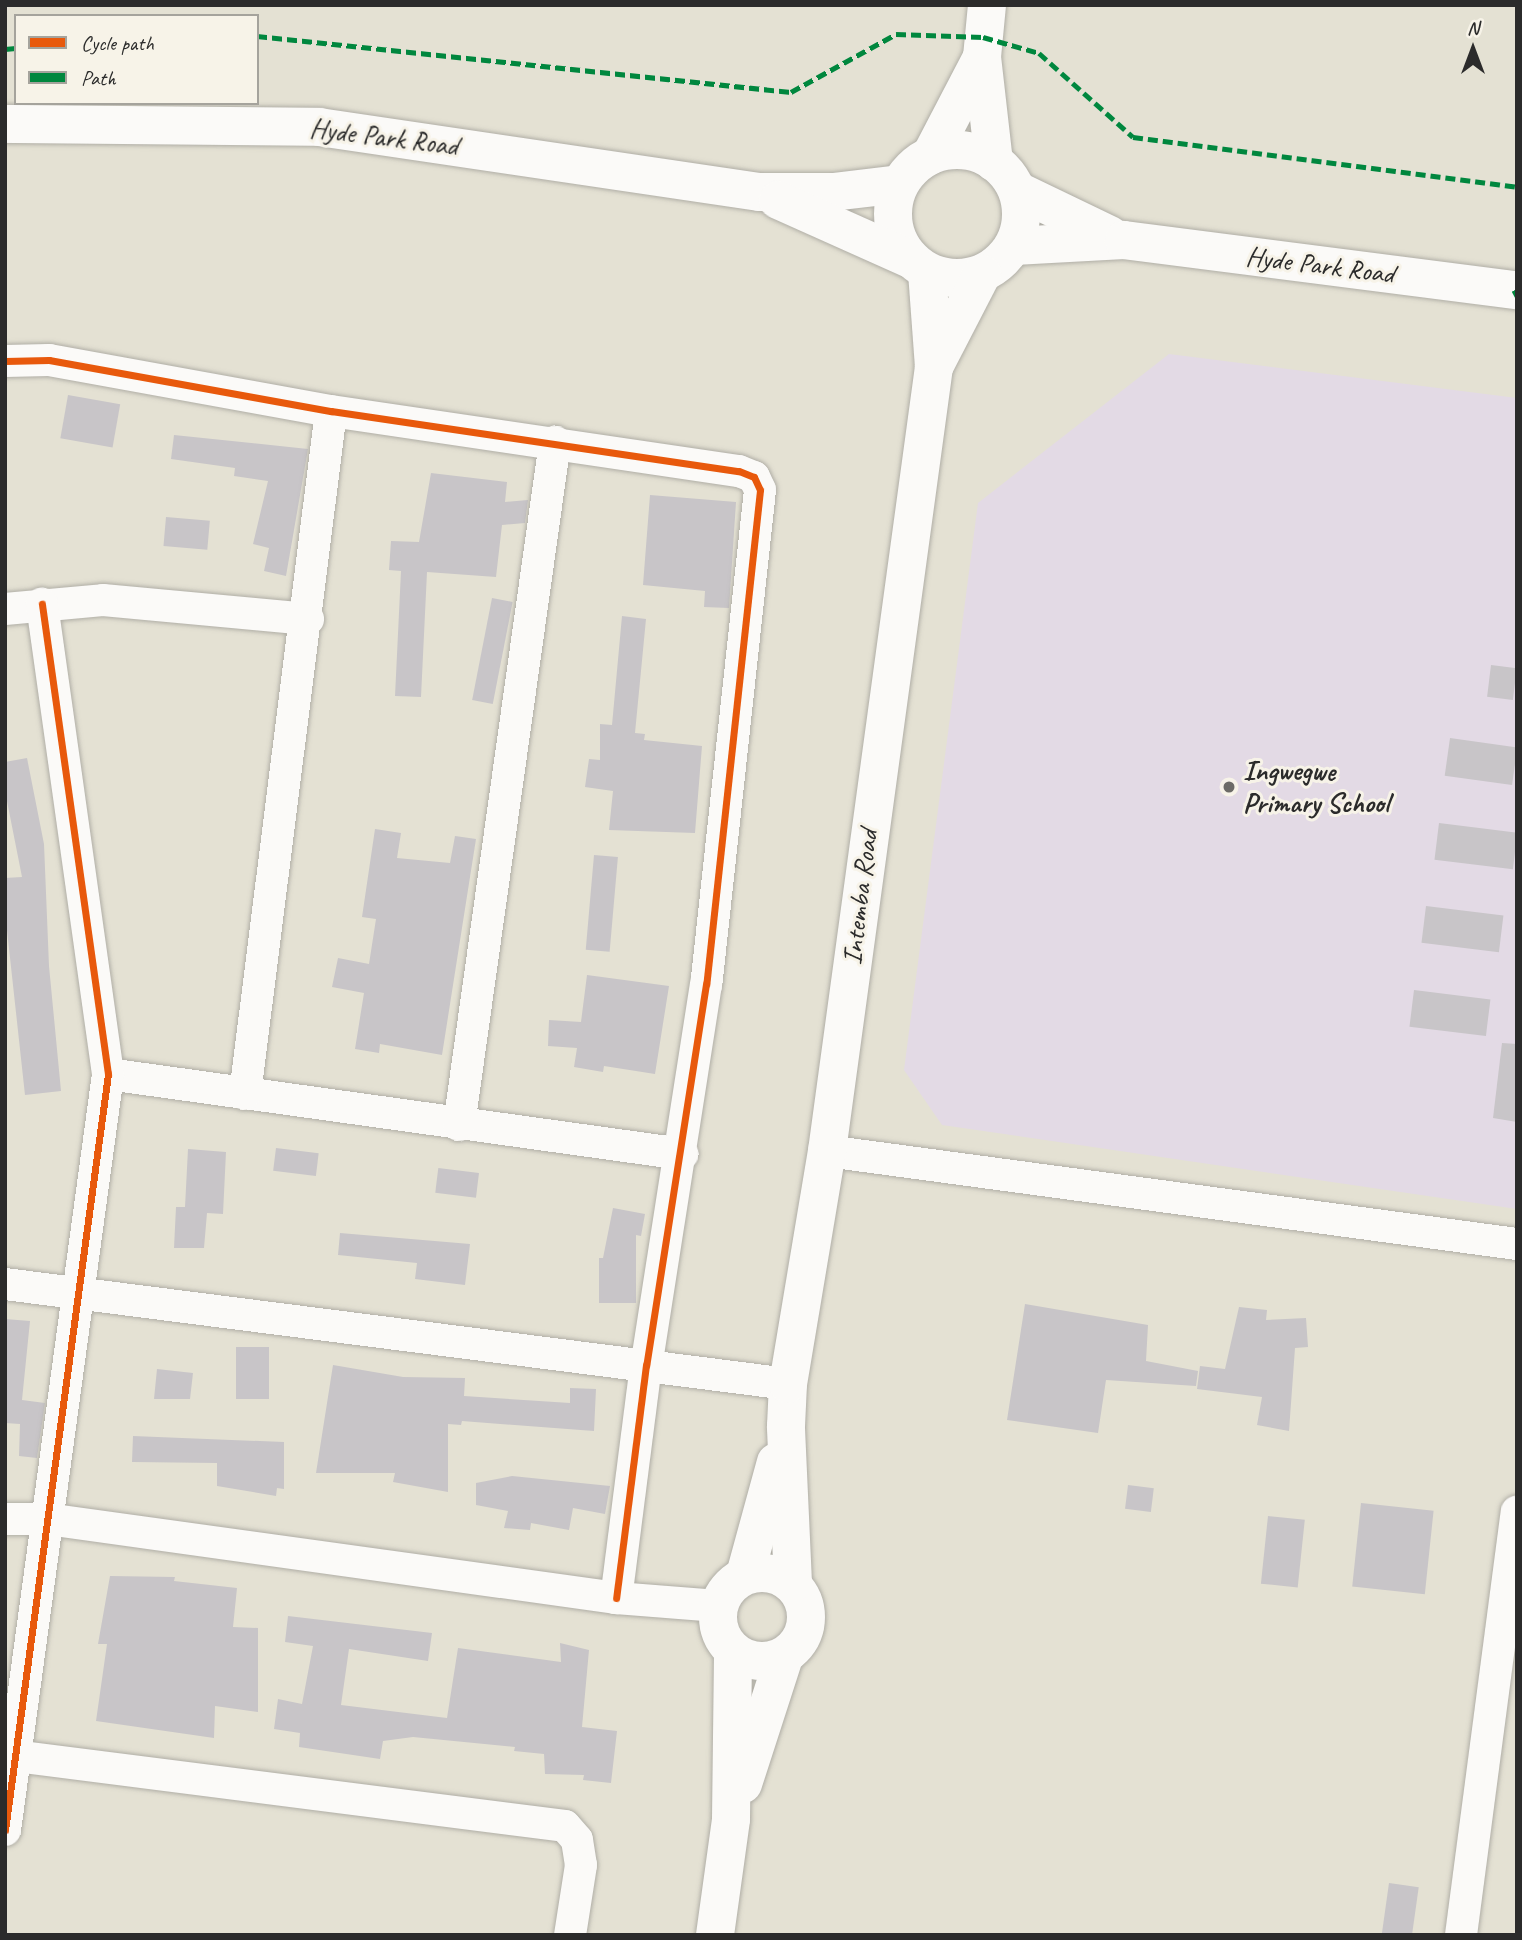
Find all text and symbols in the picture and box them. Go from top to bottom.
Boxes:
legend [14,14,259,105]
north arrow [1438,14,1508,84]
text: N [1467,16,1479,40]
text: Cycle path [81,30,154,56]
text: Path [81,65,116,91]
street label: Hyde Park Road [307,111,461,163]
street label: Hyde Park Road [1243,239,1397,291]
place label: Ingwegwe Primary School [1243,754,1389,820]
marker: Ingwegwe Primary School [1221,779,1237,795]
street label: Intemba Road [835,828,885,966]

